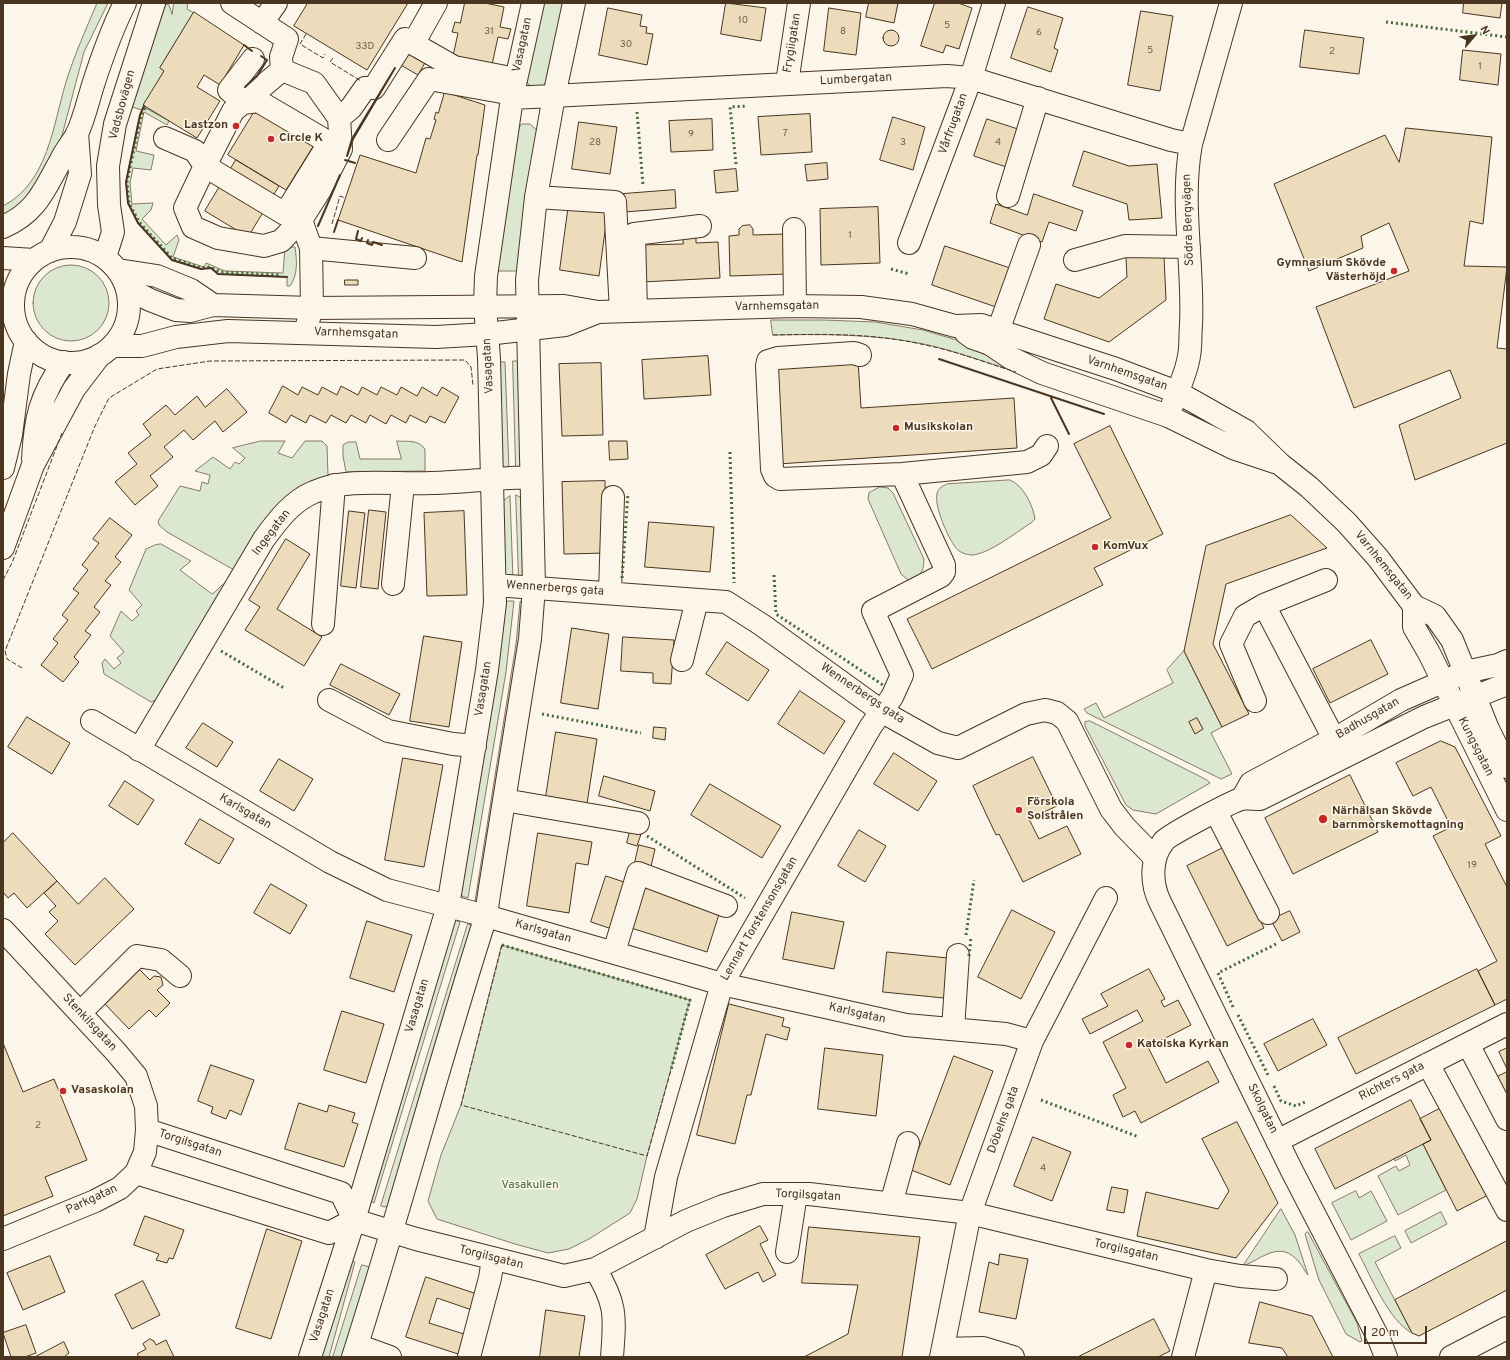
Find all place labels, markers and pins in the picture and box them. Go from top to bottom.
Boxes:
place label: Lastzon [184,119,228,133]
marker: Lastzon [231,121,241,131]
place label: Circle K [279,132,323,146]
marker: Circle K [266,134,276,144]
place label: Gymnasium Skövde Västerhöjd [1276,257,1386,285]
marker: Gymnasium Skövde Västerhöjd [1389,266,1399,276]
place label: Musikskolan [904,421,973,435]
marker: Musikskolan [891,423,901,433]
place label: KomVux [1103,540,1148,554]
marker: KomVux [1090,542,1100,552]
place label: Förskola Solstrålen [1027,796,1083,824]
marker: Förskola Solstrålen [1014,805,1024,815]
place label: Närhälsan Skövde barnmorskemottagning [1332,805,1464,833]
marker: Närhälsan Skövde barnmorskemottagning [1317,813,1329,825]
place label: Katolska Kyrkan [1137,1038,1229,1052]
marker: Katolska Kyrkan [1124,1040,1134,1050]
place label: Vasaskolan [71,1084,134,1098]
marker: Vasaskolan [58,1086,68,1096]

